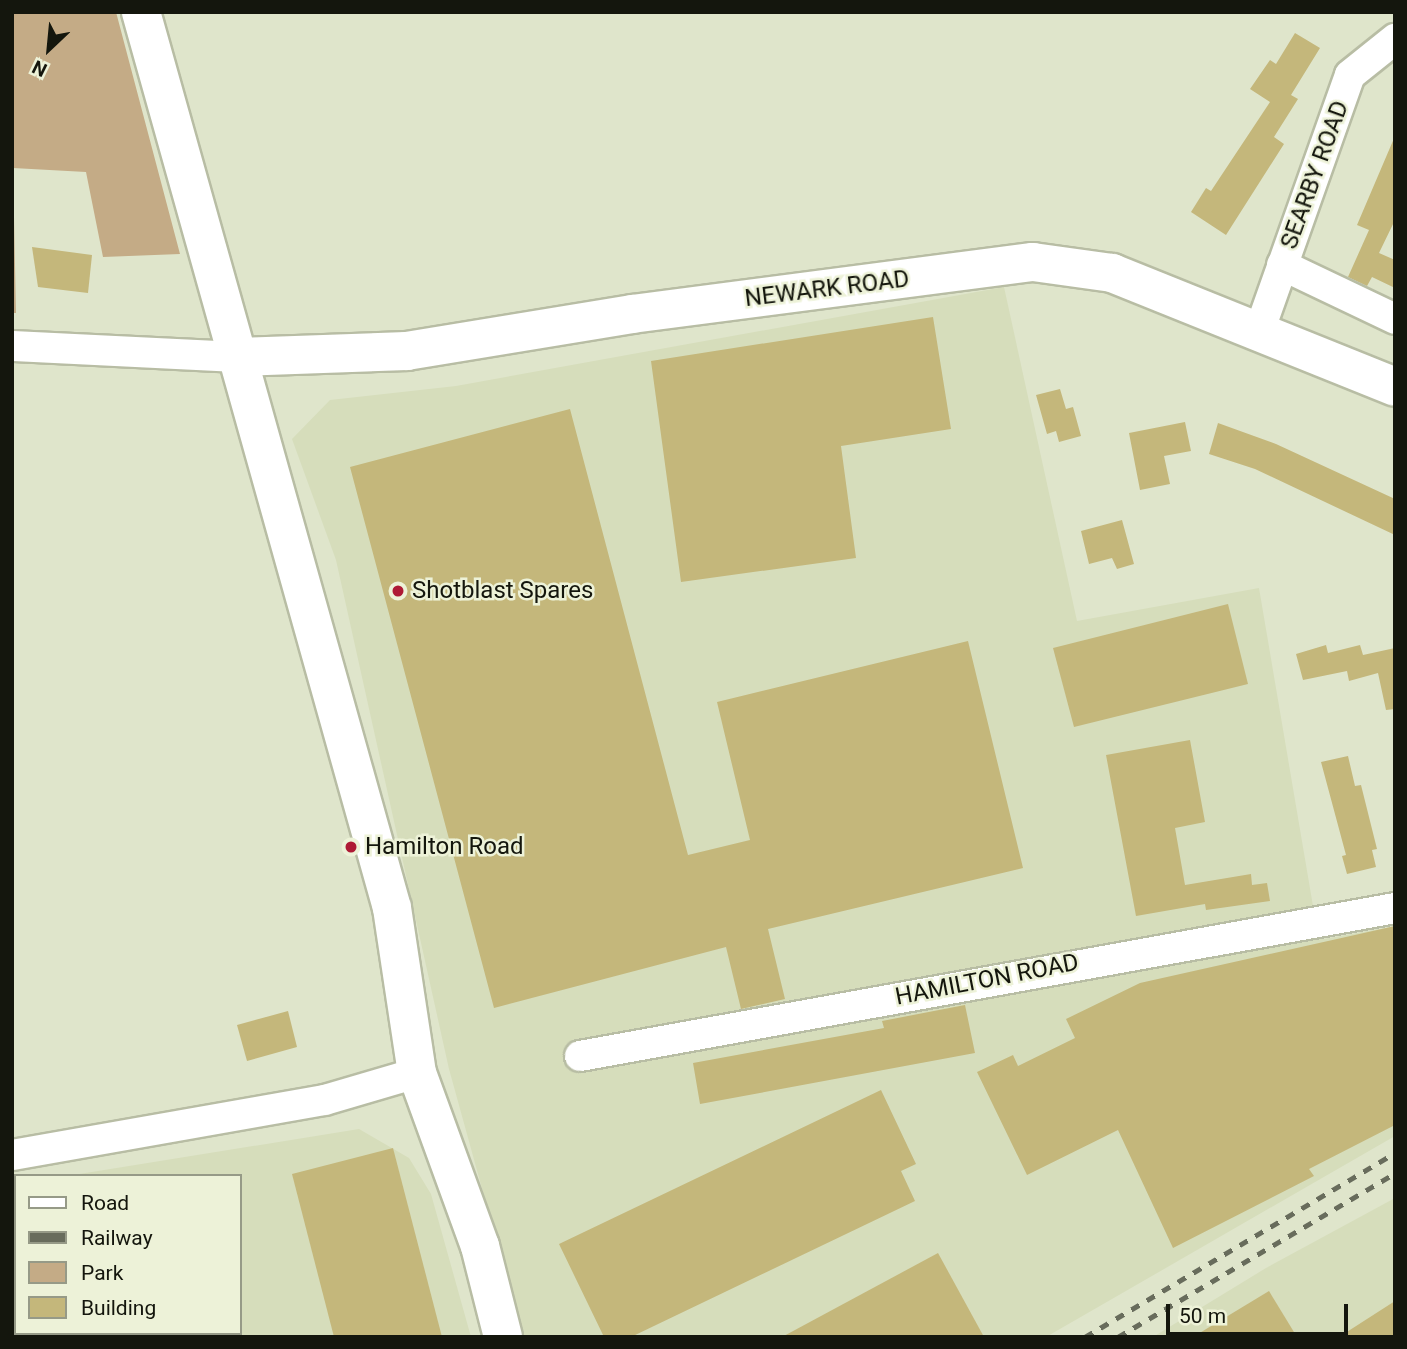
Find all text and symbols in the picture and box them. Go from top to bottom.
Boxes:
north arrow [14,14,84,84]
text: N [29,55,51,82]
street label: SEARBY ROAD [1275,97,1355,253]
street label: NEWARK ROAD [743,265,911,313]
place label: Shotblast Spares [412,577,593,605]
marker: Shotblast Spares [390,583,406,599]
place label: Hamilton Road [365,833,523,861]
marker: Hamilton Road [343,839,359,855]
street label: HAMILTON ROAD [893,948,1081,1012]
legend [14,1174,242,1335]
text: Road [81,1191,129,1215]
text: Railway [81,1226,153,1250]
text: Park [81,1261,123,1285]
scale bar [1169,1290,1351,1334]
text: Building [81,1296,156,1320]
text: 50 m [1179,1304,1226,1328]

